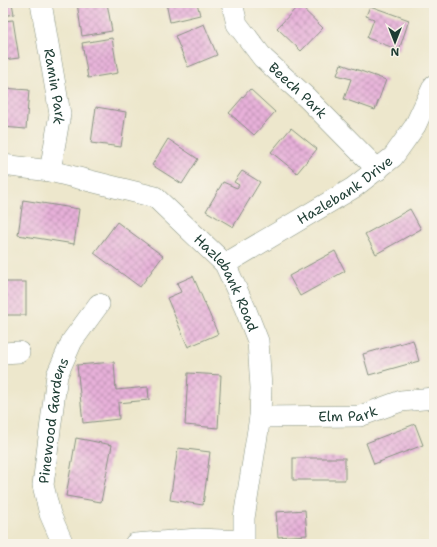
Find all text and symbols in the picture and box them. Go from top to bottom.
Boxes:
north arrow [375,22,415,62]
text: N [390,44,399,59]
street label: Ramin Park [40,47,70,126]
street label: Beech Park [265,58,331,122]
street label: Hazlebank Drive [294,152,396,228]
street label: Hazlebank Road [190,230,262,334]
street label: Pinewood Gardens [34,354,73,485]
street label: Elm Park [318,401,380,425]

